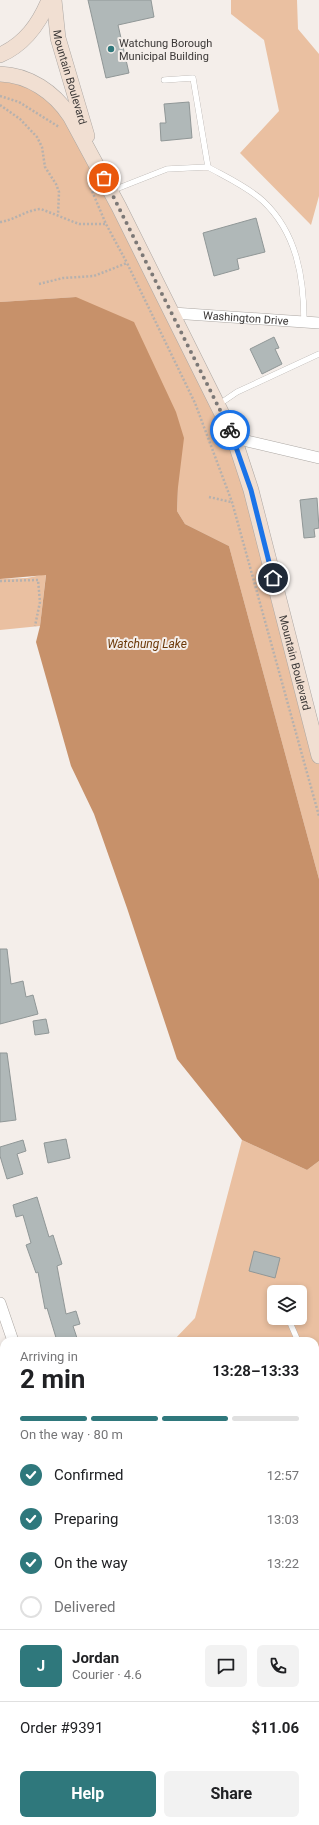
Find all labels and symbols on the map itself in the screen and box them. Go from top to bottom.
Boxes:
street label: Mountain Boulevard [50,29,89,126]
place label: Watchung Borough Municipal Building [119,37,212,63]
marker: Watchung Borough Municipal Building [106,44,116,54]
pin [87,161,121,195]
street label: Washington Drive [203,309,289,328]
courier [210,410,250,450]
pin [256,561,290,595]
street label: Mountain Boulevard [276,614,313,712]
water label: Watchung Lake [107,637,187,651]

